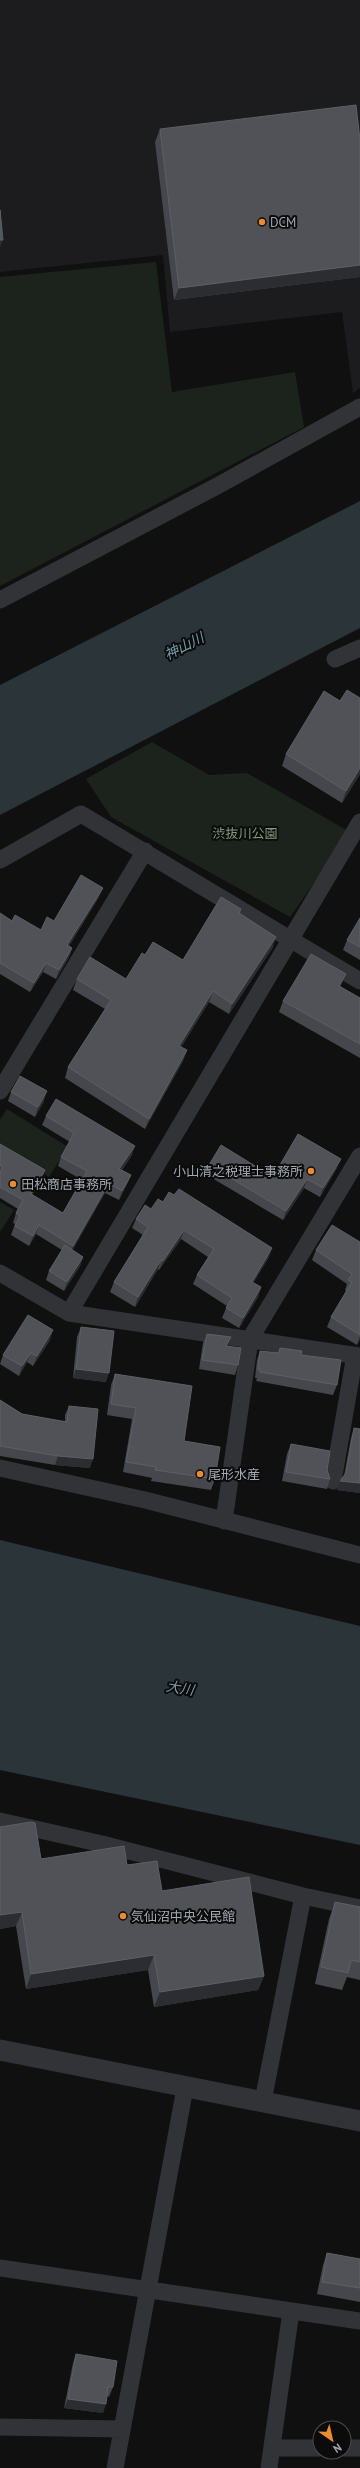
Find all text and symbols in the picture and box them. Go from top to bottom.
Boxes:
place label: DCM [270,214,296,231]
marker: DCM [257,217,267,227]
water label: 神山川 [161,628,209,664]
park label: 渋抜川公園 [212,825,278,842]
place label: 小山清之税理士事務所 [173,1163,303,1180]
marker: 小山清之税理士事務所 [306,1166,316,1176]
place label: 田松商店事務所 [21,1176,112,1193]
marker: 田松商店事務所 [8,1179,18,1189]
place label: 尾形水産 [208,1466,260,1483]
marker: 尾形水産 [195,1469,205,1479]
water label: 大川 [165,1677,197,1699]
place label: 気仙沼中央公民館 [131,1908,235,1925]
marker: 気仙沼中央公民館 [118,1911,128,1921]
north arrow [312,2420,352,2460]
text: N [331,2440,345,2456]

